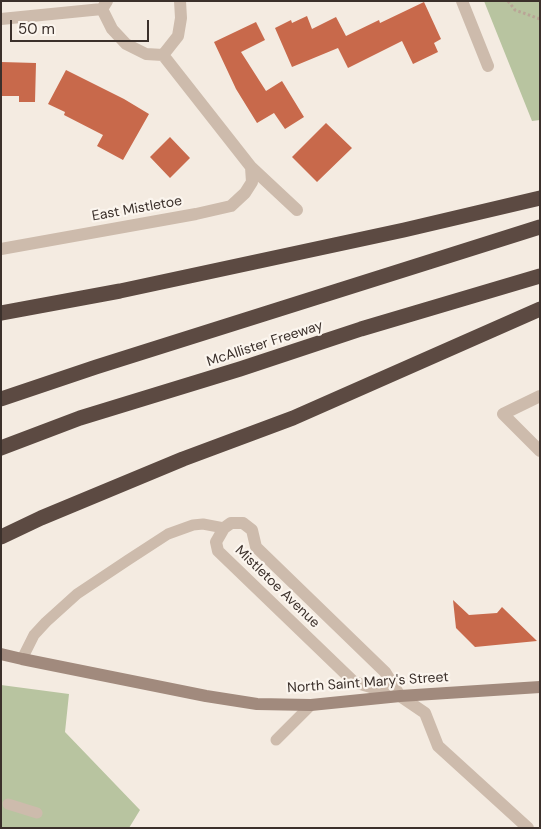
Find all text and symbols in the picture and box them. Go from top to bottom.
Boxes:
scale bar [12,10,151,42]
text: 50 m [18,19,55,39]
street label: East Mistletoe [91,193,183,225]
street label: McAllister Freeway [205,317,325,371]
street label: Mistletoe Avenue [231,542,323,632]
street label: North Saint Mary's Street [287,669,449,697]

